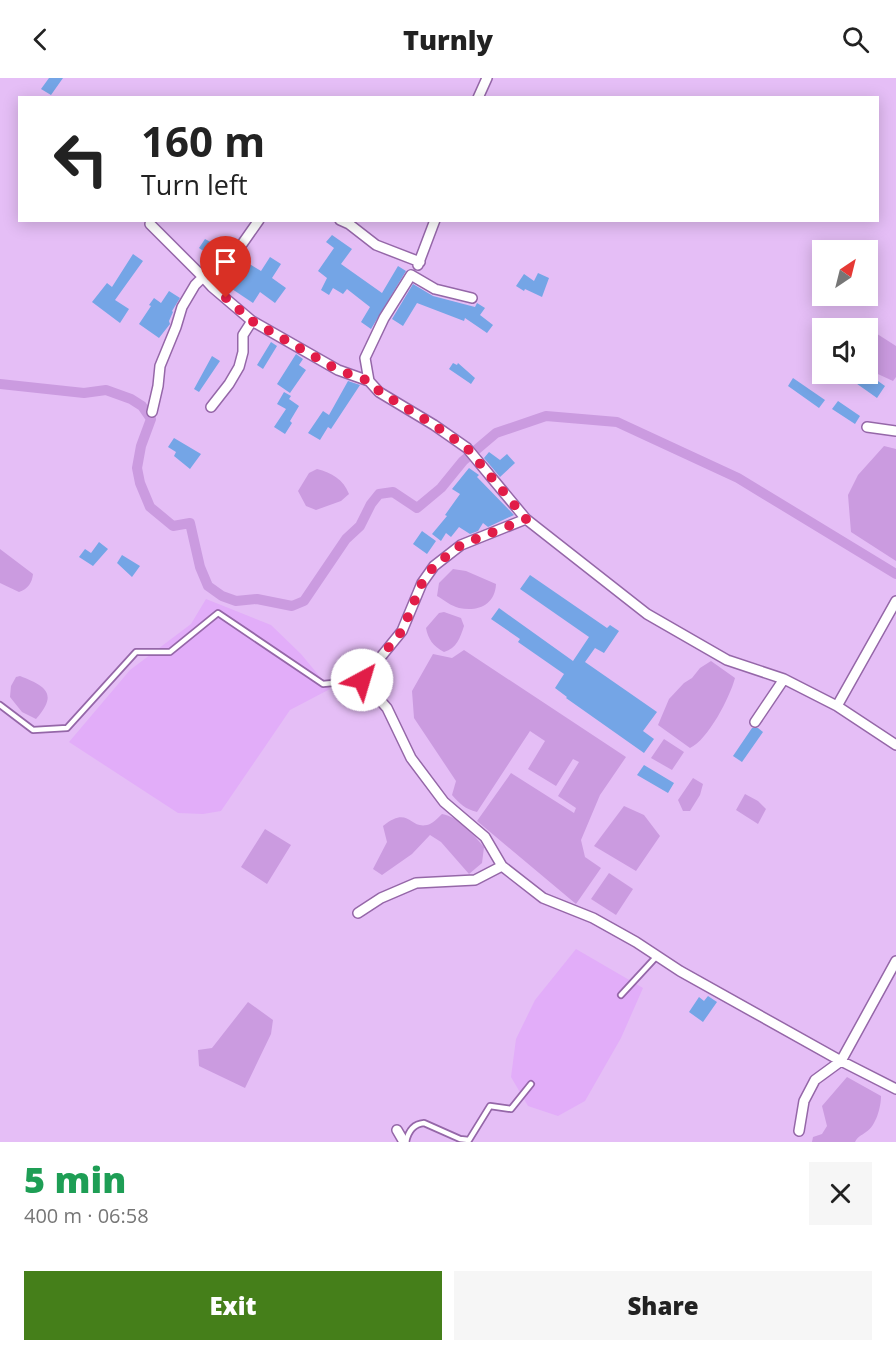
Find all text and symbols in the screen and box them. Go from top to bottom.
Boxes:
text: Turnly [403,21,493,58]
icon: back [24,23,57,56]
icon: search [839,23,872,56]
text: 160 m [141,112,265,169]
icon: left [42,120,120,198]
text: Turn left [141,166,248,203]
pin [200,236,251,298]
north arrow [812,240,878,306]
map controls [812,240,878,384]
icon: arrive [209,245,242,278]
button: sound [812,318,878,384]
position arrow [330,648,394,712]
text: 5 min [24,1155,126,1204]
button: close [809,1162,872,1225]
text: 400 m · 06:58 [24,1202,149,1229]
button: Exit [24,1271,442,1340]
button: Share [454,1271,872,1340]

